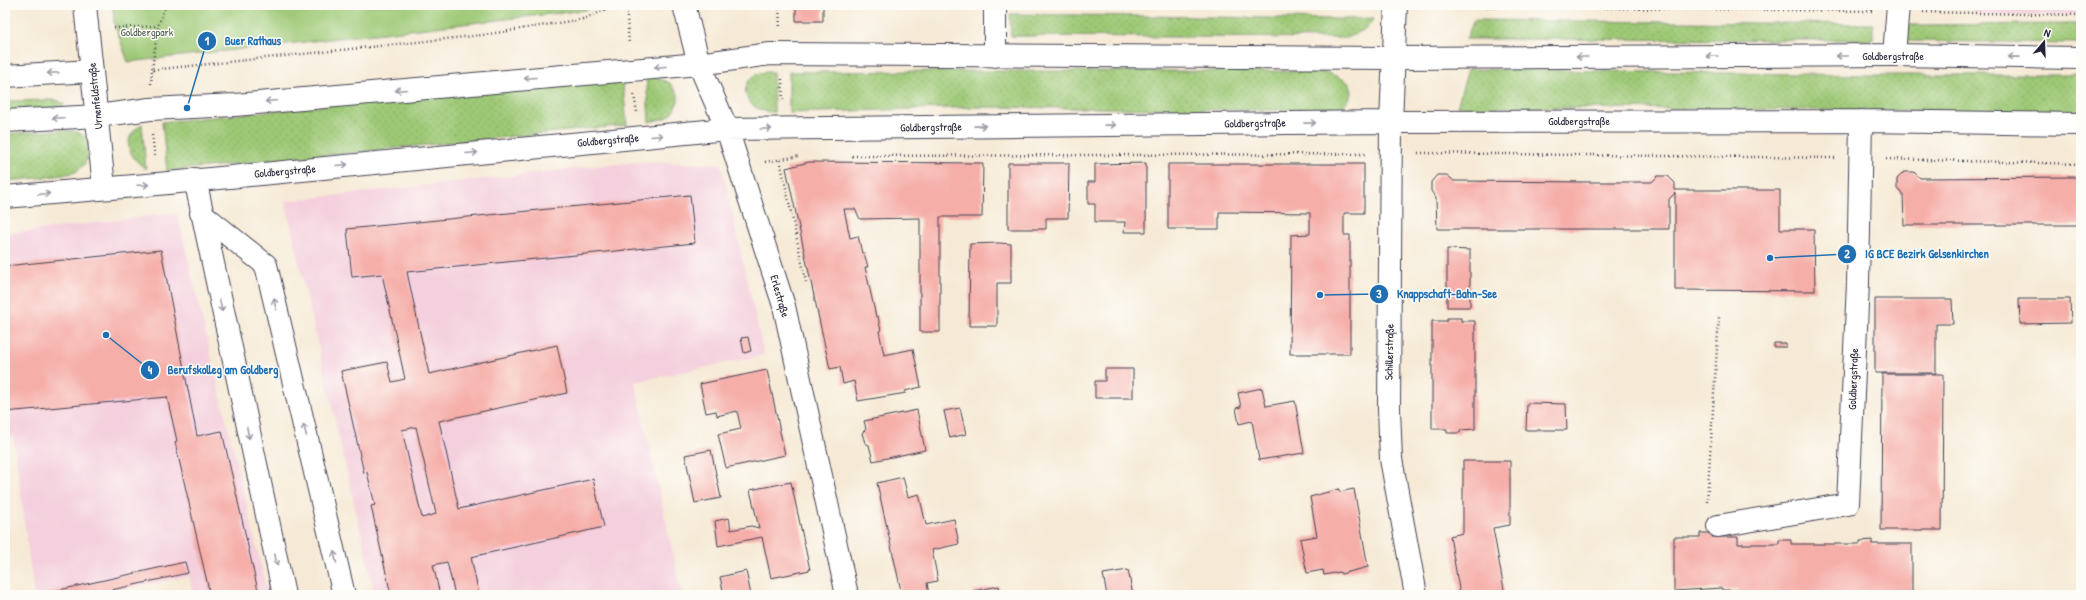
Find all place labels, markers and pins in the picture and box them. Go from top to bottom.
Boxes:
callout: Buer Rathaus [197,29,290,53]
callout: IG BCE Bezirk Gelsenkirchen [1837,242,1997,266]
callout: Knappschaft-Bahn-See [1369,282,1505,306]
callout: Berufskolleg am Goldberg [140,358,286,382]

